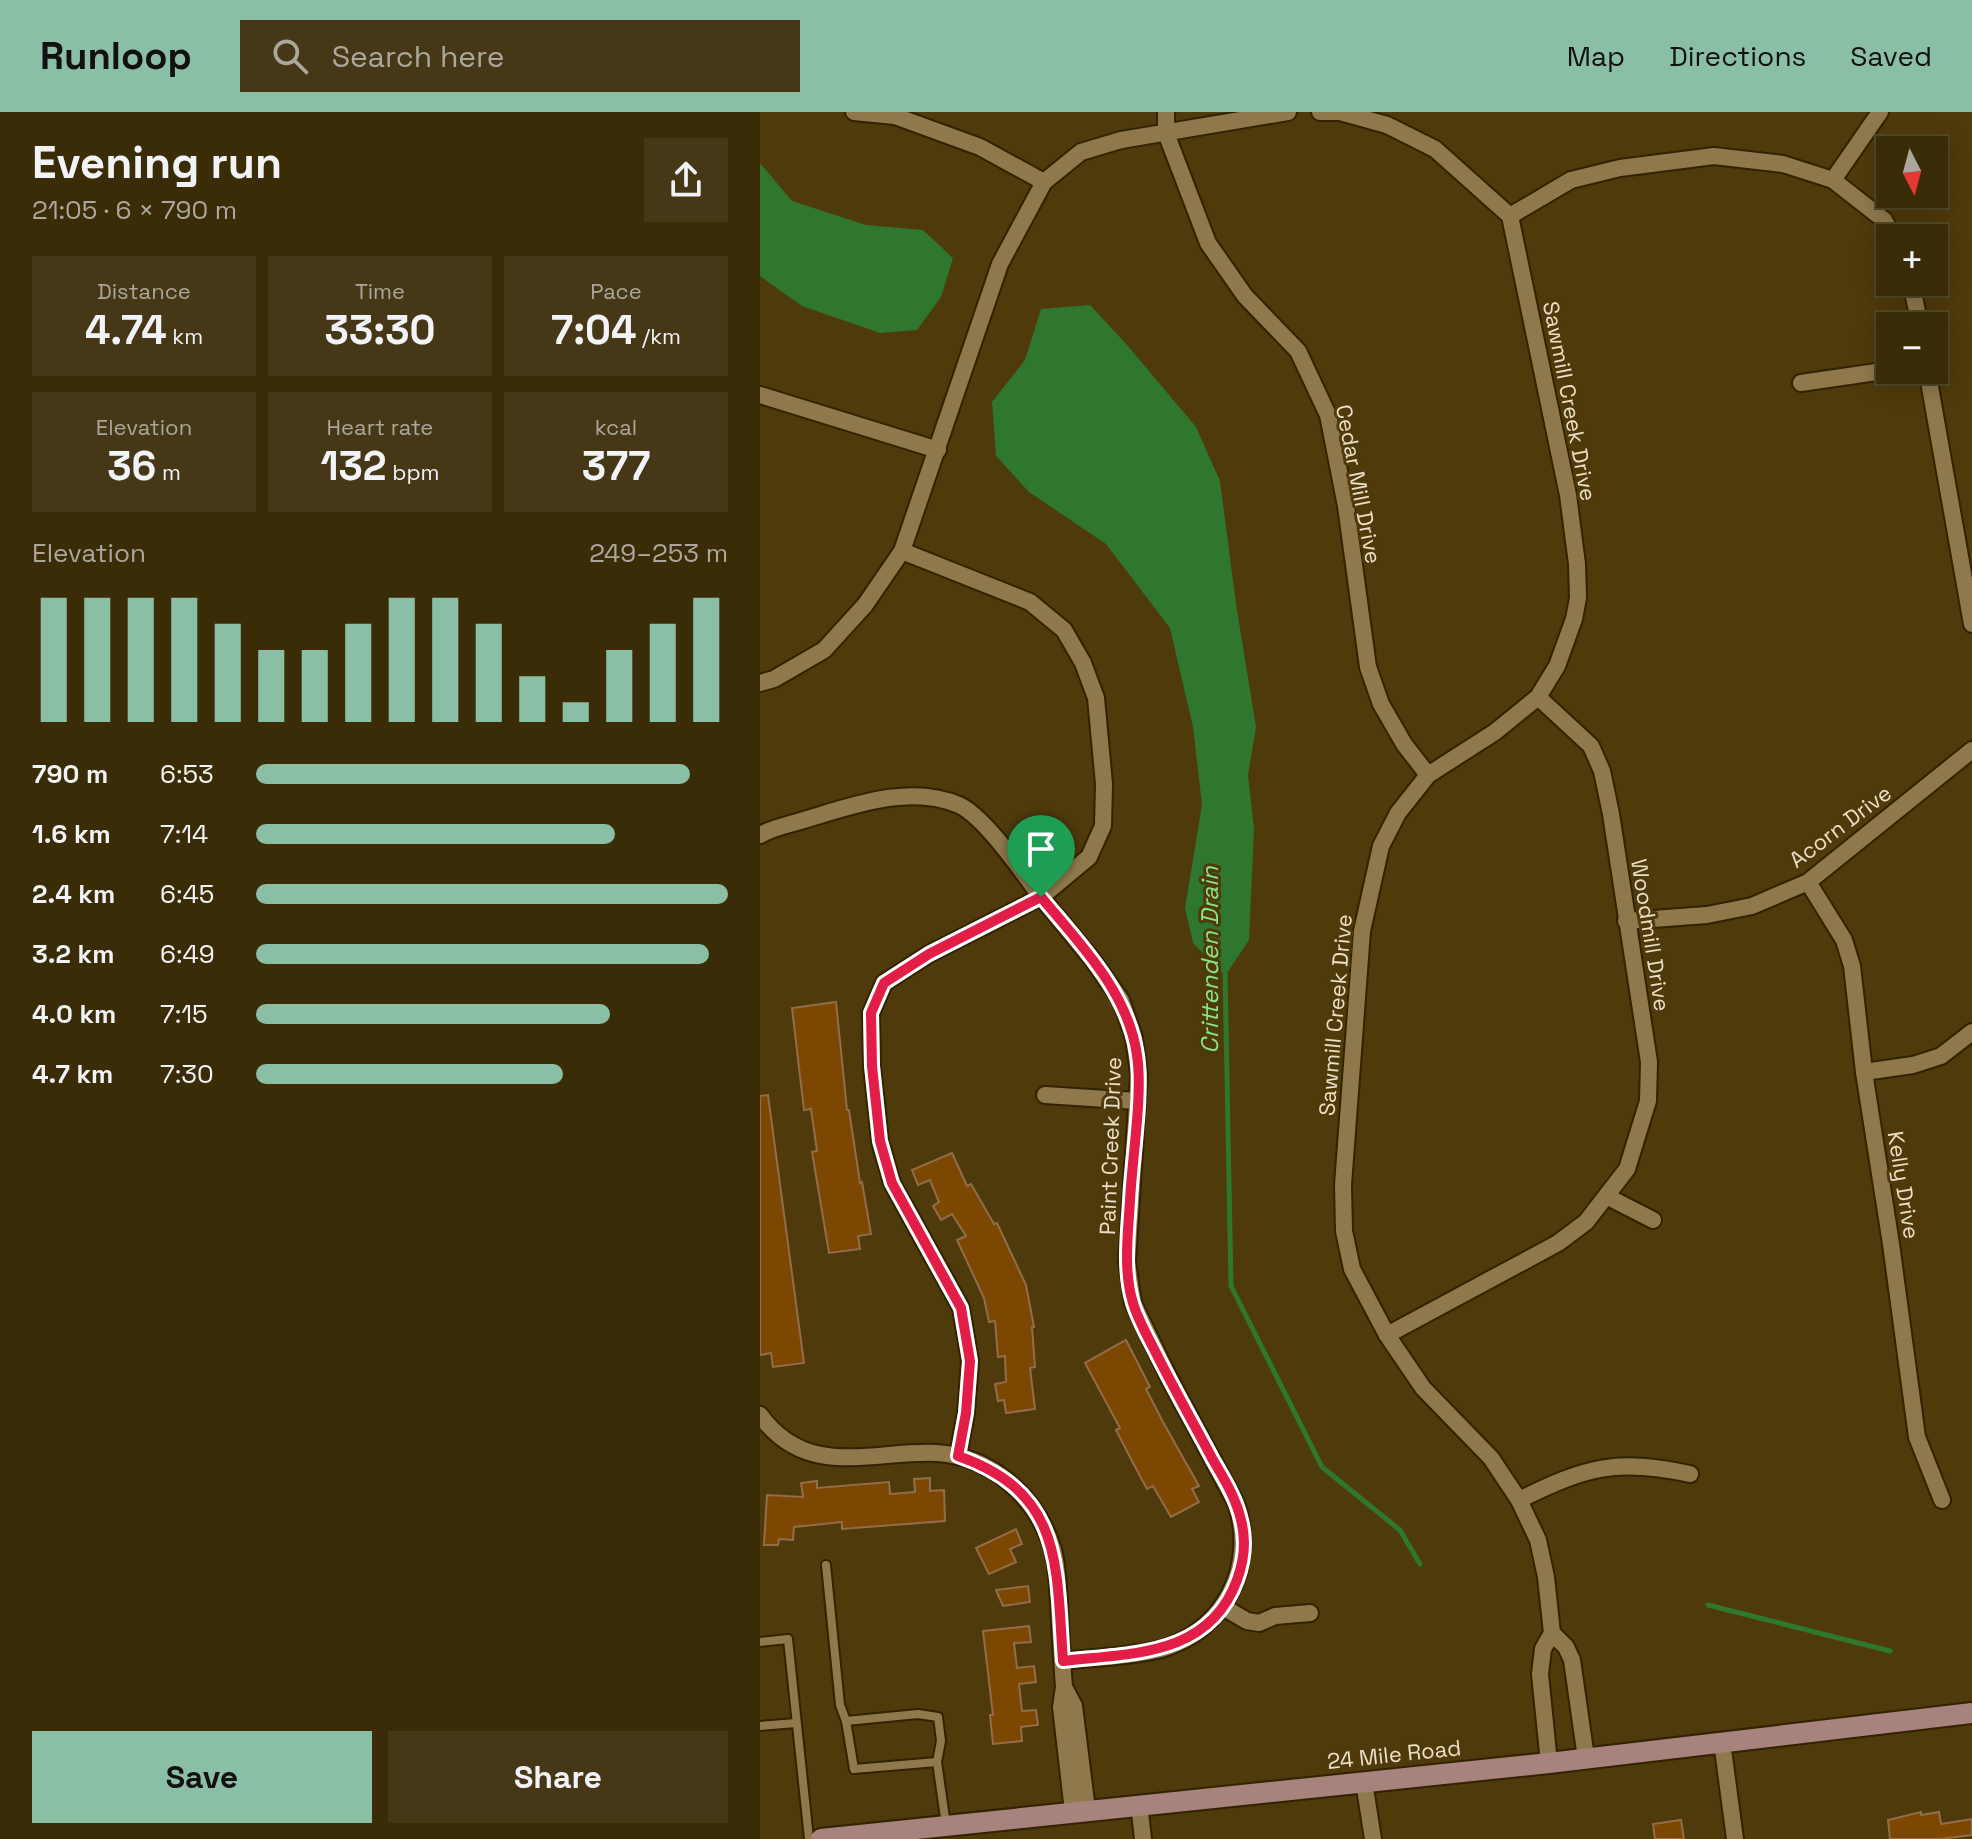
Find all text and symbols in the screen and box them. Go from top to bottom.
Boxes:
search box [240,20,800,92]
text: Runloop [40,32,192,80]
icon: search [268,34,312,78]
text: Search here [332,37,505,76]
text: Map [1567,38,1625,74]
text: Directions [1669,38,1806,74]
text: Saved [1850,38,1932,74]
text: Evening run [32,135,282,191]
north arrow [1876,136,1948,208]
map controls [1876,136,1948,384]
button: share [644,138,728,222]
text: 21:05 · 6 × 790 m [32,193,237,227]
button: + [1876,224,1948,296]
text: Distance [97,277,191,305]
text: Time [355,277,405,305]
text: Pace [590,277,642,305]
street label: Sawmill Creek Drive [1537,299,1603,503]
text: 4.74 [85,305,167,356]
text: 33:30 [325,305,435,356]
text: 7:04 [551,305,636,356]
button: − [1876,312,1948,384]
text: km [167,322,203,350]
text: /km [636,322,681,350]
street label: Cedar Mill Drive [1330,402,1388,566]
text: Elevation [96,413,192,441]
text: Heart rate [327,413,433,441]
text: kcal [595,413,637,441]
text: 36 [107,441,156,492]
text: 132 [320,441,387,492]
text: 377 [582,441,650,492]
text: m [156,458,181,486]
text: bpm [387,458,440,486]
text: Elevation [32,536,146,570]
text: 249–253 m [589,536,728,570]
text: 790 m [32,757,108,791]
text: 6:53 [160,757,214,791]
street label: Acorn Drive [1783,778,1897,874]
pin [1007,815,1075,897]
text: 1.6 km [32,817,111,851]
text: 7:14 [160,817,208,851]
icon: arrive [1019,827,1063,871]
street label: Woodmill Drive [1625,857,1677,1013]
water label: Crittenden Drain [1194,865,1225,1054]
text: 2.4 km [32,877,115,911]
text: 6:45 [160,877,214,911]
street label: Sawmill Creek Drive [1312,913,1358,1117]
text: 3.2 km [32,937,114,971]
text: 6:49 [160,937,215,971]
text: 4.0 km [32,997,116,1031]
text: 7:15 [160,997,208,1031]
street label: Paint Creek Drive [1093,1056,1127,1236]
text: 4.7 km [32,1057,113,1091]
text: 7:30 [160,1057,214,1091]
street label: Kelly Drive [1882,1129,1926,1241]
button: Save [32,1731,372,1823]
button: Share [388,1731,728,1823]
street label: 24 Mile Road [1326,1733,1462,1775]

